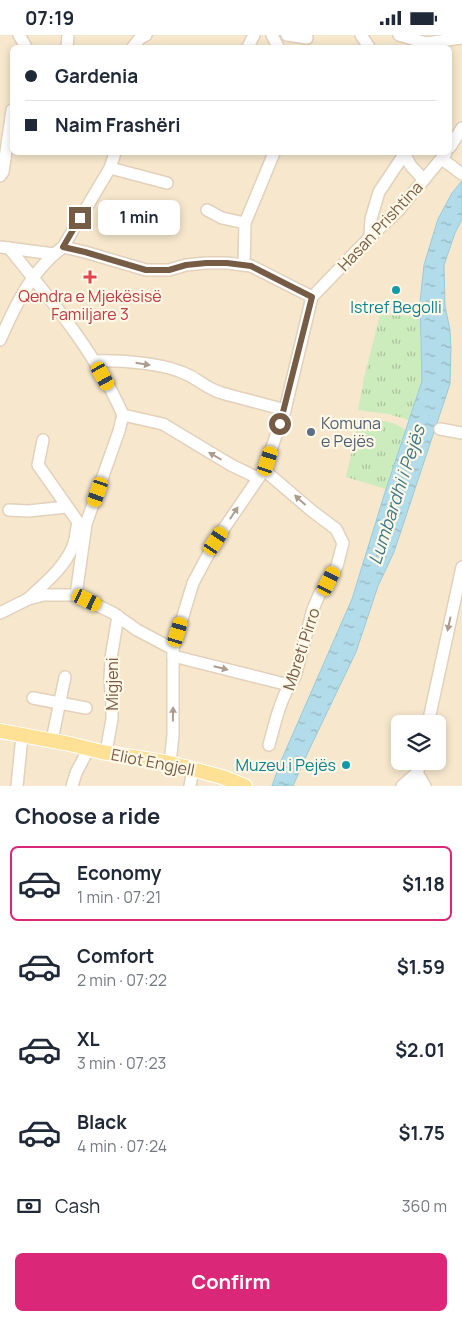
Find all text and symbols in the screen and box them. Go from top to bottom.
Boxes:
text: 07:19 [25,5,74,31]
text: Gardenia [55,63,138,89]
text: Naim Frashëri [55,112,181,138]
street label: Hasan Prishtina [333,176,427,276]
callout: 1 min [98,201,180,235]
text: 1 min [119,206,159,228]
route end [69,207,91,229]
marker: Qendra e Mjekësisë Familjare 3 [83,270,97,284]
marker: Istref Begolli [390,284,402,296]
place label: Qendra e Mjekësisë Familjare 3 [18,285,162,325]
place label: Istref Begolli [350,296,442,318]
car [89,359,116,393]
one-way arrow [135,361,151,369]
place label: Komuna e Pejës [321,412,381,452]
route start [269,413,291,435]
water label: Lumbardhi i Pejës [362,421,430,567]
marker: Komuna e Pejës [305,426,317,438]
car [256,444,279,478]
one-way arrow [209,451,222,460]
car [86,475,109,509]
one-way arrow [294,494,306,506]
one-way arrow [229,507,239,520]
car [201,524,230,558]
car [315,564,342,598]
car [70,587,103,613]
street label: Mbreti Pirro [277,605,325,693]
car [166,615,189,649]
one-way arrow [445,616,453,631]
street label: Migjeni [101,657,123,711]
one-way arrow [213,664,228,672]
one-way arrow [169,706,177,722]
map controls [391,715,446,770]
button: layers [391,715,446,770]
street label: Eliot Engjell [109,743,197,781]
place label: Muzeu i Pejës [236,754,336,776]
marker: Muzeu i Pejës [340,759,352,771]
text: Choose a ride [15,801,160,831]
text: Economy [77,860,161,886]
icon: car [17,861,62,906]
text: $1.18 [402,871,445,897]
text: 1 min · 07:21 [77,886,161,908]
text: Comfort [77,943,154,969]
icon: car [17,944,62,989]
text: $1.59 [397,954,445,980]
text: 2 min · 07:22 [77,969,167,991]
text: XL [77,1026,100,1052]
icon: car [17,1027,62,1072]
text: $2.01 [395,1037,445,1063]
text: 3 min · 07:23 [77,1052,166,1074]
text: Black [77,1109,126,1135]
icon: car [17,1110,62,1155]
text: $1.75 [398,1120,445,1146]
text: 4 min · 07:24 [77,1135,167,1157]
icon: cash [15,1192,43,1220]
text: Cash [55,1193,100,1219]
text: 360 m [402,1195,447,1217]
button: Confirm [15,1253,447,1311]

